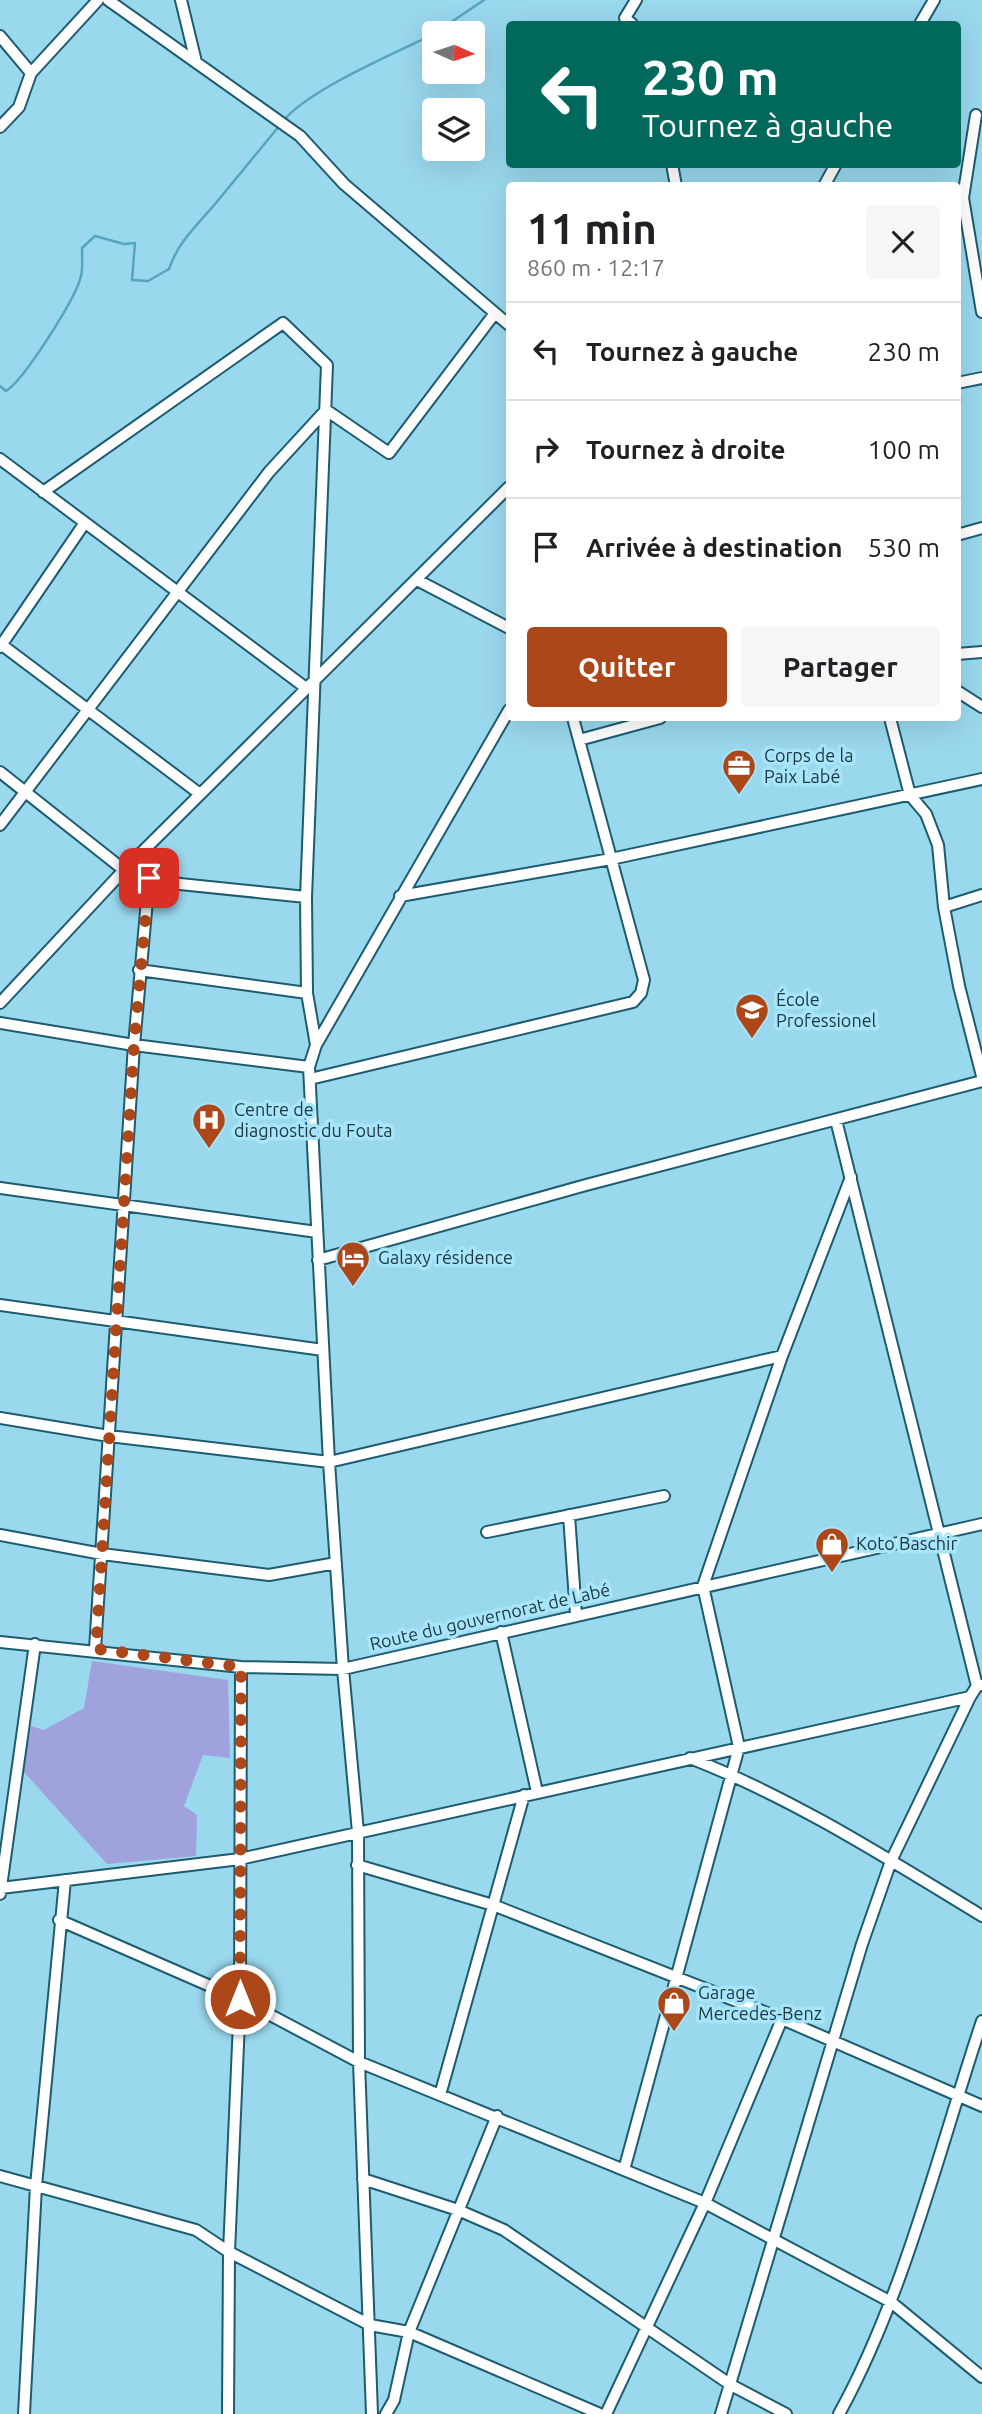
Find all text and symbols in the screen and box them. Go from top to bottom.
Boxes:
north arrow [422,21,485,84]
map controls [422,21,485,161]
icon: left [527,49,618,140]
text: 230 m [642,49,779,104]
button: layers [422,98,485,161]
text: Tournez à gauche [642,107,893,143]
text: 11 min [527,205,657,252]
button: close [866,205,940,279]
text: 860 m · 12:17 [527,255,665,280]
icon: left [527,332,565,370]
text: Tournez à gauche [586,337,798,366]
text: 230 m [868,337,940,366]
icon: right [527,430,565,468]
text: Tournez à droite [586,435,785,464]
text: 100 m [868,435,940,464]
icon: arrive [527,528,565,566]
text: Arrivée à destination [586,533,842,562]
text: 530 m [868,533,940,562]
button: Quitter [527,627,727,707]
button: Partager [741,627,940,707]
place label: Corps de la Paix Labé [764,745,853,786]
office icon: Corps de la Paix Labé [720,747,758,796]
pin [119,848,179,908]
icon: arrive [130,859,168,897]
place label: École Professionel [776,988,877,1030]
school or university icon: École Professionel [733,991,771,1040]
place label: Centre de diagnostic du Fouta [234,1099,393,1140]
hospital icon: Centre de diagnostic du Fouta [190,1101,228,1150]
hotel icon: Galaxy résidence [334,1239,372,1288]
place label: Galaxy résidence [378,1247,513,1267]
shop icon: Koto Baschir [813,1525,851,1574]
place label: Koto Baschir [856,1533,957,1553]
street label: Route du gouvernorat de Labé [368,1579,612,1653]
position arrow [203,1962,277,2036]
place label: Garage Mercedes-Benz [698,1982,822,2023]
shop icon: Garage Mercedes-Benz [655,1984,693,2033]

